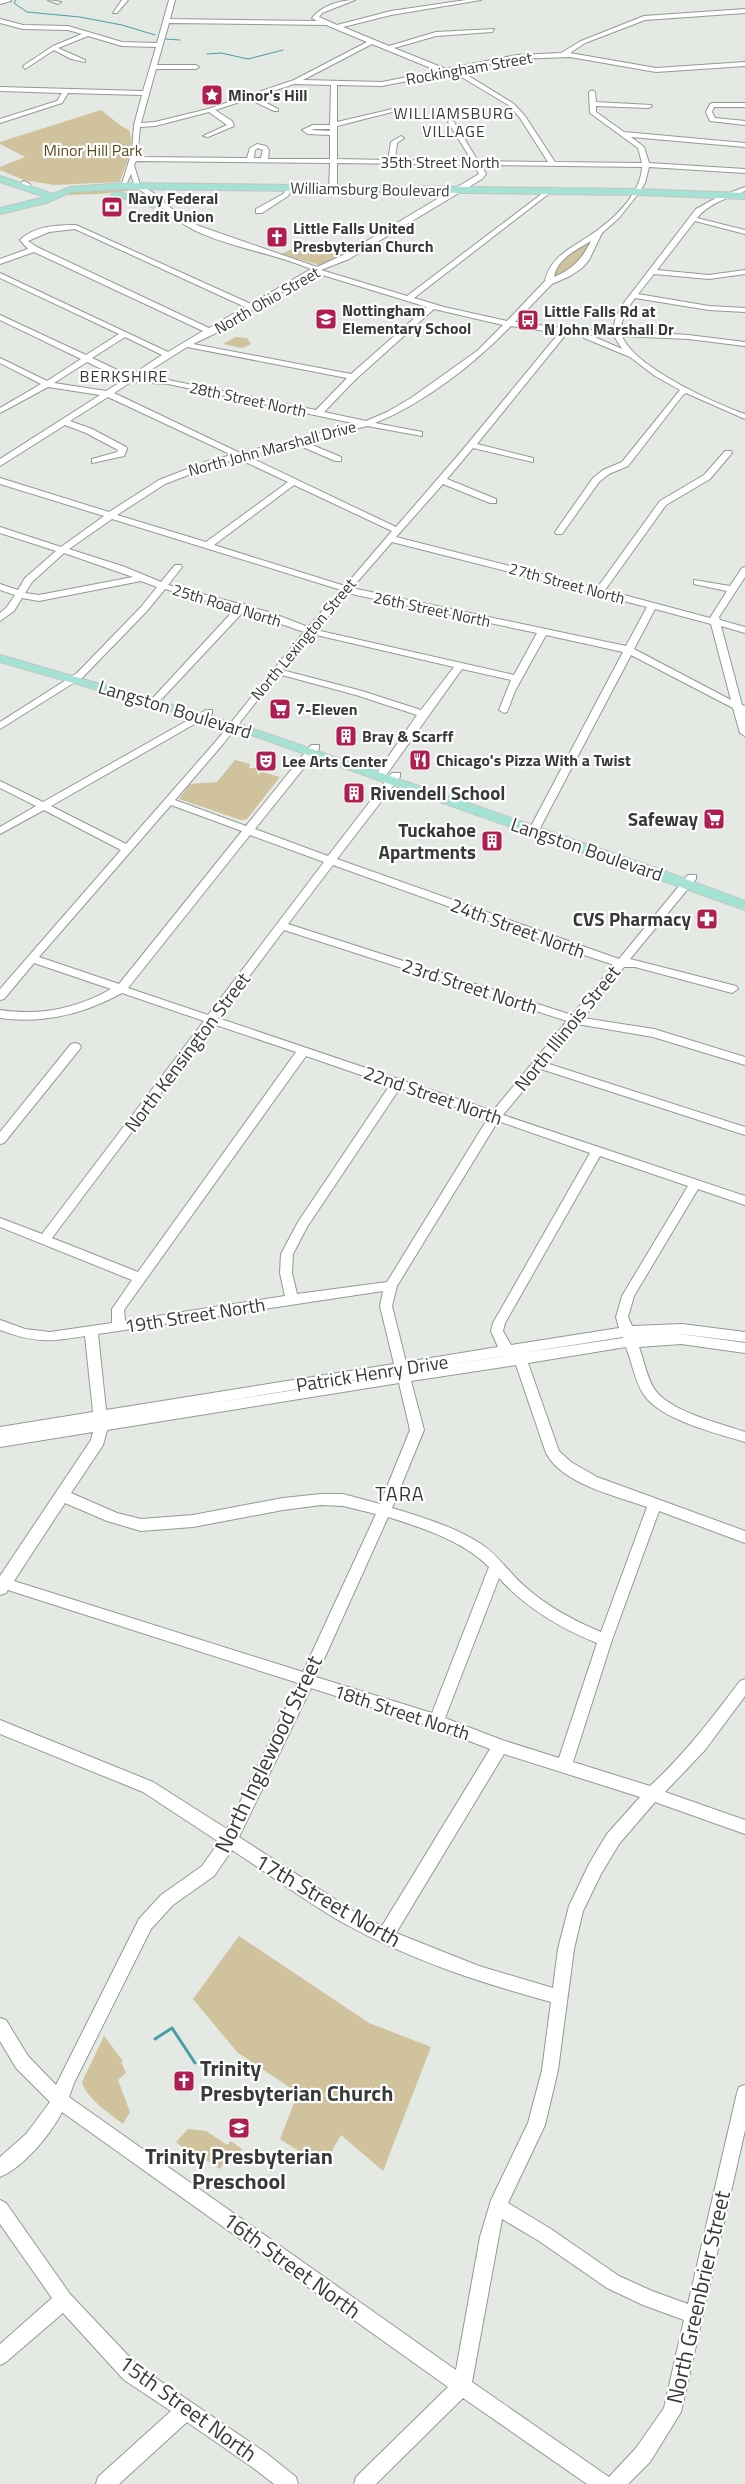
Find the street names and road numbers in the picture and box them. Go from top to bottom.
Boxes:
street label: Rockingham Street [404,45,534,91]
street label: 35th Street North [380,150,500,174]
street label: Williamsburg Boulevard [290,176,450,202]
street label: North Ohio Street [210,260,325,340]
street label: 28th Street North [187,375,309,423]
street label: North John Marshall Drive [185,414,359,482]
street label: 27th Street North [506,556,628,610]
street label: North Lexington Street [245,572,362,705]
street label: 25th Road North [170,577,284,633]
street label: 26th Street North [371,585,493,633]
street label: Langston Boulevard [95,671,255,746]
street label: Langston Boulevard [507,809,667,888]
street label: 24th Street North [447,890,590,965]
street label: 23rd Street North [399,950,542,1021]
street label: North Illinois Street [507,958,627,1097]
street label: North Kensington Street [117,965,257,1138]
street label: 22nd Street North [360,1057,506,1132]
street label: 19th Street North [123,1289,267,1340]
street label: Patrick Henry Drive [294,1346,450,1399]
street label: North Inglewood Street [205,1649,331,1859]
street label: 18th Street North [330,1676,474,1747]
street label: 17th Street North [248,1844,408,1956]
street label: North Greenbrier Street [657,2187,739,2407]
street label: 16th Street North [216,2203,368,2327]
street label: 15th Street North [112,2346,264,2470]

